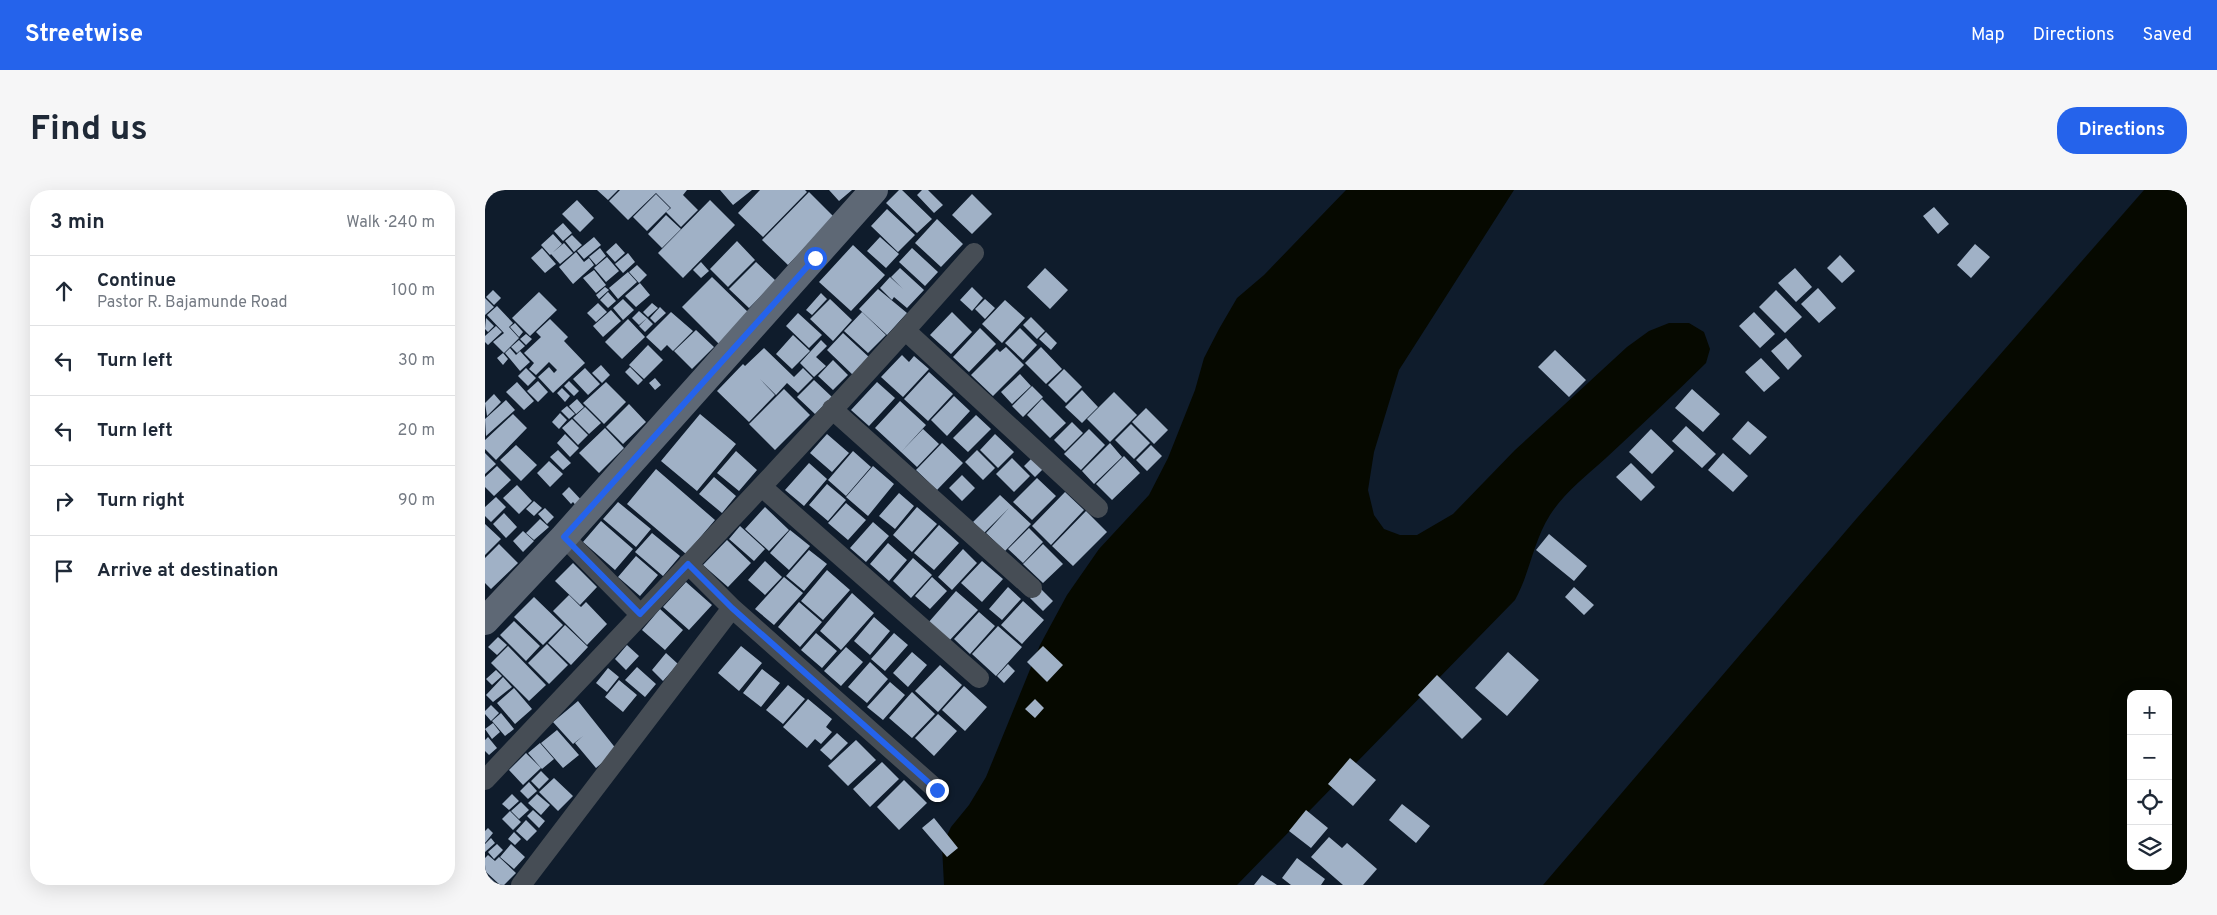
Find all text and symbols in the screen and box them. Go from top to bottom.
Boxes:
text: Streetwise [25,20,143,50]
text: Map [1971,24,2005,47]
text: Directions [2033,24,2115,47]
text: Saved [2143,24,2192,47]
button: Directions [2057,107,2187,154]
text: Find us [30,108,148,152]
text: 3 min [50,209,105,236]
text: Walk · 240 m [346,213,435,233]
route start [804,247,827,270]
text: Continue [97,269,176,293]
icon: ahead [50,277,78,305]
text: 100 m [391,281,435,301]
text: Pastor R. Bajamunde Road [97,293,288,313]
icon: left [50,347,78,375]
text: Turn left [97,349,173,373]
text: 30 m [398,351,435,371]
icon: left [50,417,78,445]
text: Turn left [97,419,173,443]
text: 20 m [398,421,435,441]
icon: right [50,487,78,515]
text: Turn right [97,489,185,513]
text: 90 m [398,491,435,511]
icon: arrive [50,557,78,585]
text: Arrive at destination [97,559,278,583]
map controls [2127,690,2172,870]
button: + [2127,690,2172,735]
button: − [2127,735,2172,780]
route end [926,779,949,802]
button: locate [2127,780,2172,825]
button: layers [2127,825,2172,870]

